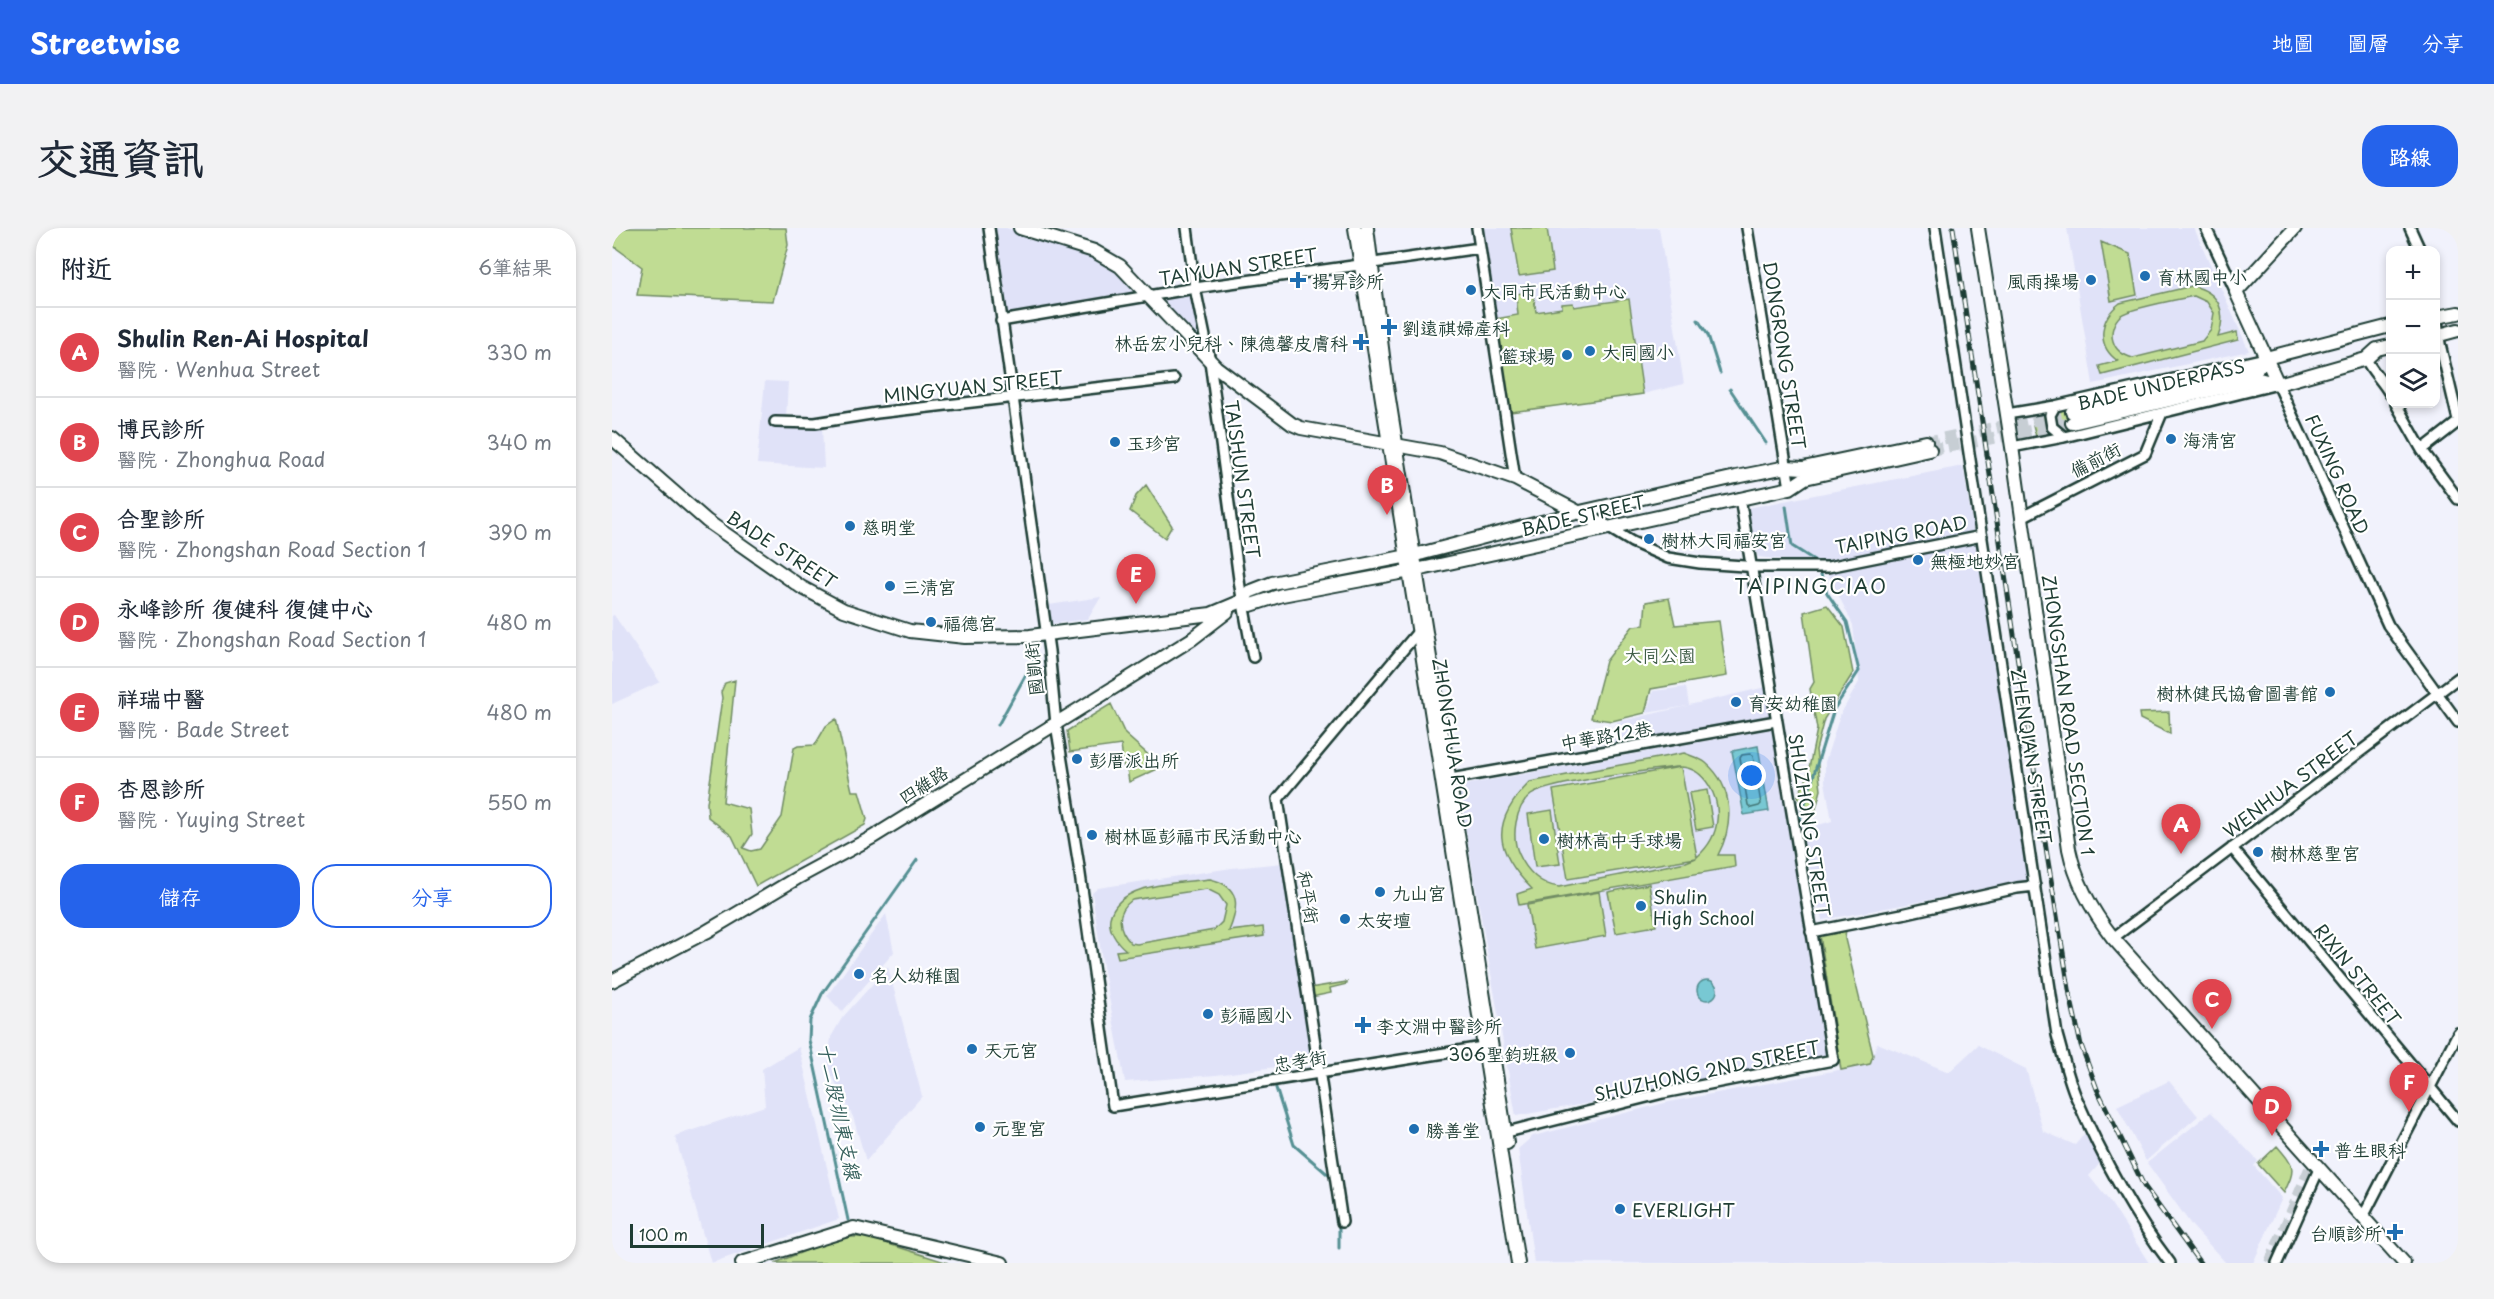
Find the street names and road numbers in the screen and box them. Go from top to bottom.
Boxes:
street label: TAIYUAN STREET [1157,240,1320,292]
street label: DONGRONG STREET [1757,259,1813,451]
street label: BADE UNDERPASS [2075,352,2247,416]
street label: MINGYUAN STREET [882,363,1065,409]
street label: TAISHUN STREET [1219,398,1268,560]
street label: FUXING ROAD [2299,409,2377,539]
street label: 備前街 [2065,435,2125,483]
street label: BADE STREET [1518,487,1648,542]
street label: BADE STREET [722,503,843,595]
street label: TAIPING ROAD [1833,508,1969,560]
street label: ZHONGSHAN ROAD SECTION 1 [2036,573,2102,857]
street label: 國凱街 [1017,641,1049,697]
street label: ZHONGHUA ROAD [1426,656,1480,830]
street label: ZHENQIAN STREET [2005,667,2059,846]
street label: 中華路12巷 [1558,714,1654,756]
street label: WENHUA STREET [2217,724,2364,844]
street label: SHUZHONG STREET [1782,732,1838,919]
street label: 四維路 [893,758,953,810]
street label: 和平街 [1291,868,1327,926]
street label: RIXIN STREET [2308,917,2408,1031]
street label: SHUZHONG 2ND STREET [1592,1033,1823,1107]
street label: 忠孝街 [1271,1042,1329,1078]

